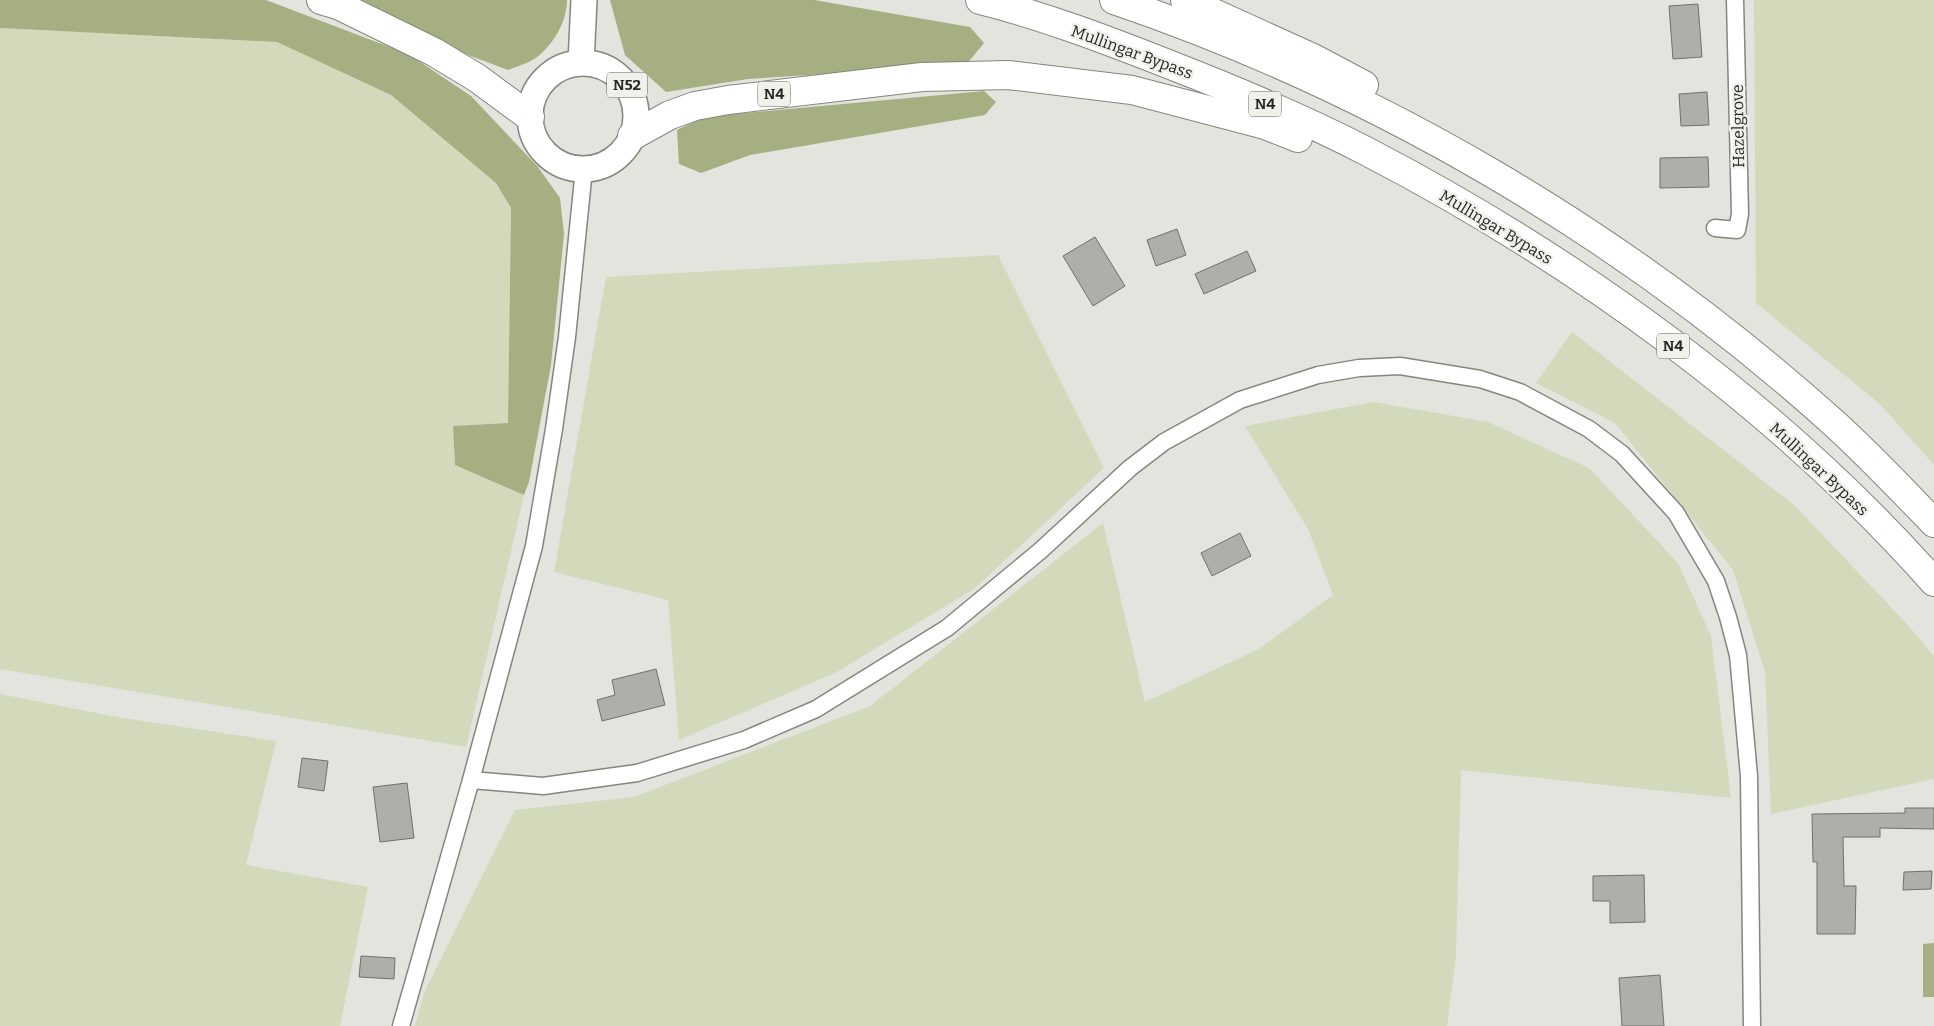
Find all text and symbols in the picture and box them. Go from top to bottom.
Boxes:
street label: Mullingar Bypass [1069,21,1195,83]
road number: N52 [607,72,647,98]
road number: N4 [758,82,790,106]
street label: Hazelgrove [1728,84,1748,168]
road number: N4 [1249,92,1281,116]
street label: Mullingar Bypass [1436,186,1556,268]
road number: N4 [1657,334,1689,358]
street label: Mullingar Bypass [1766,418,1872,520]

